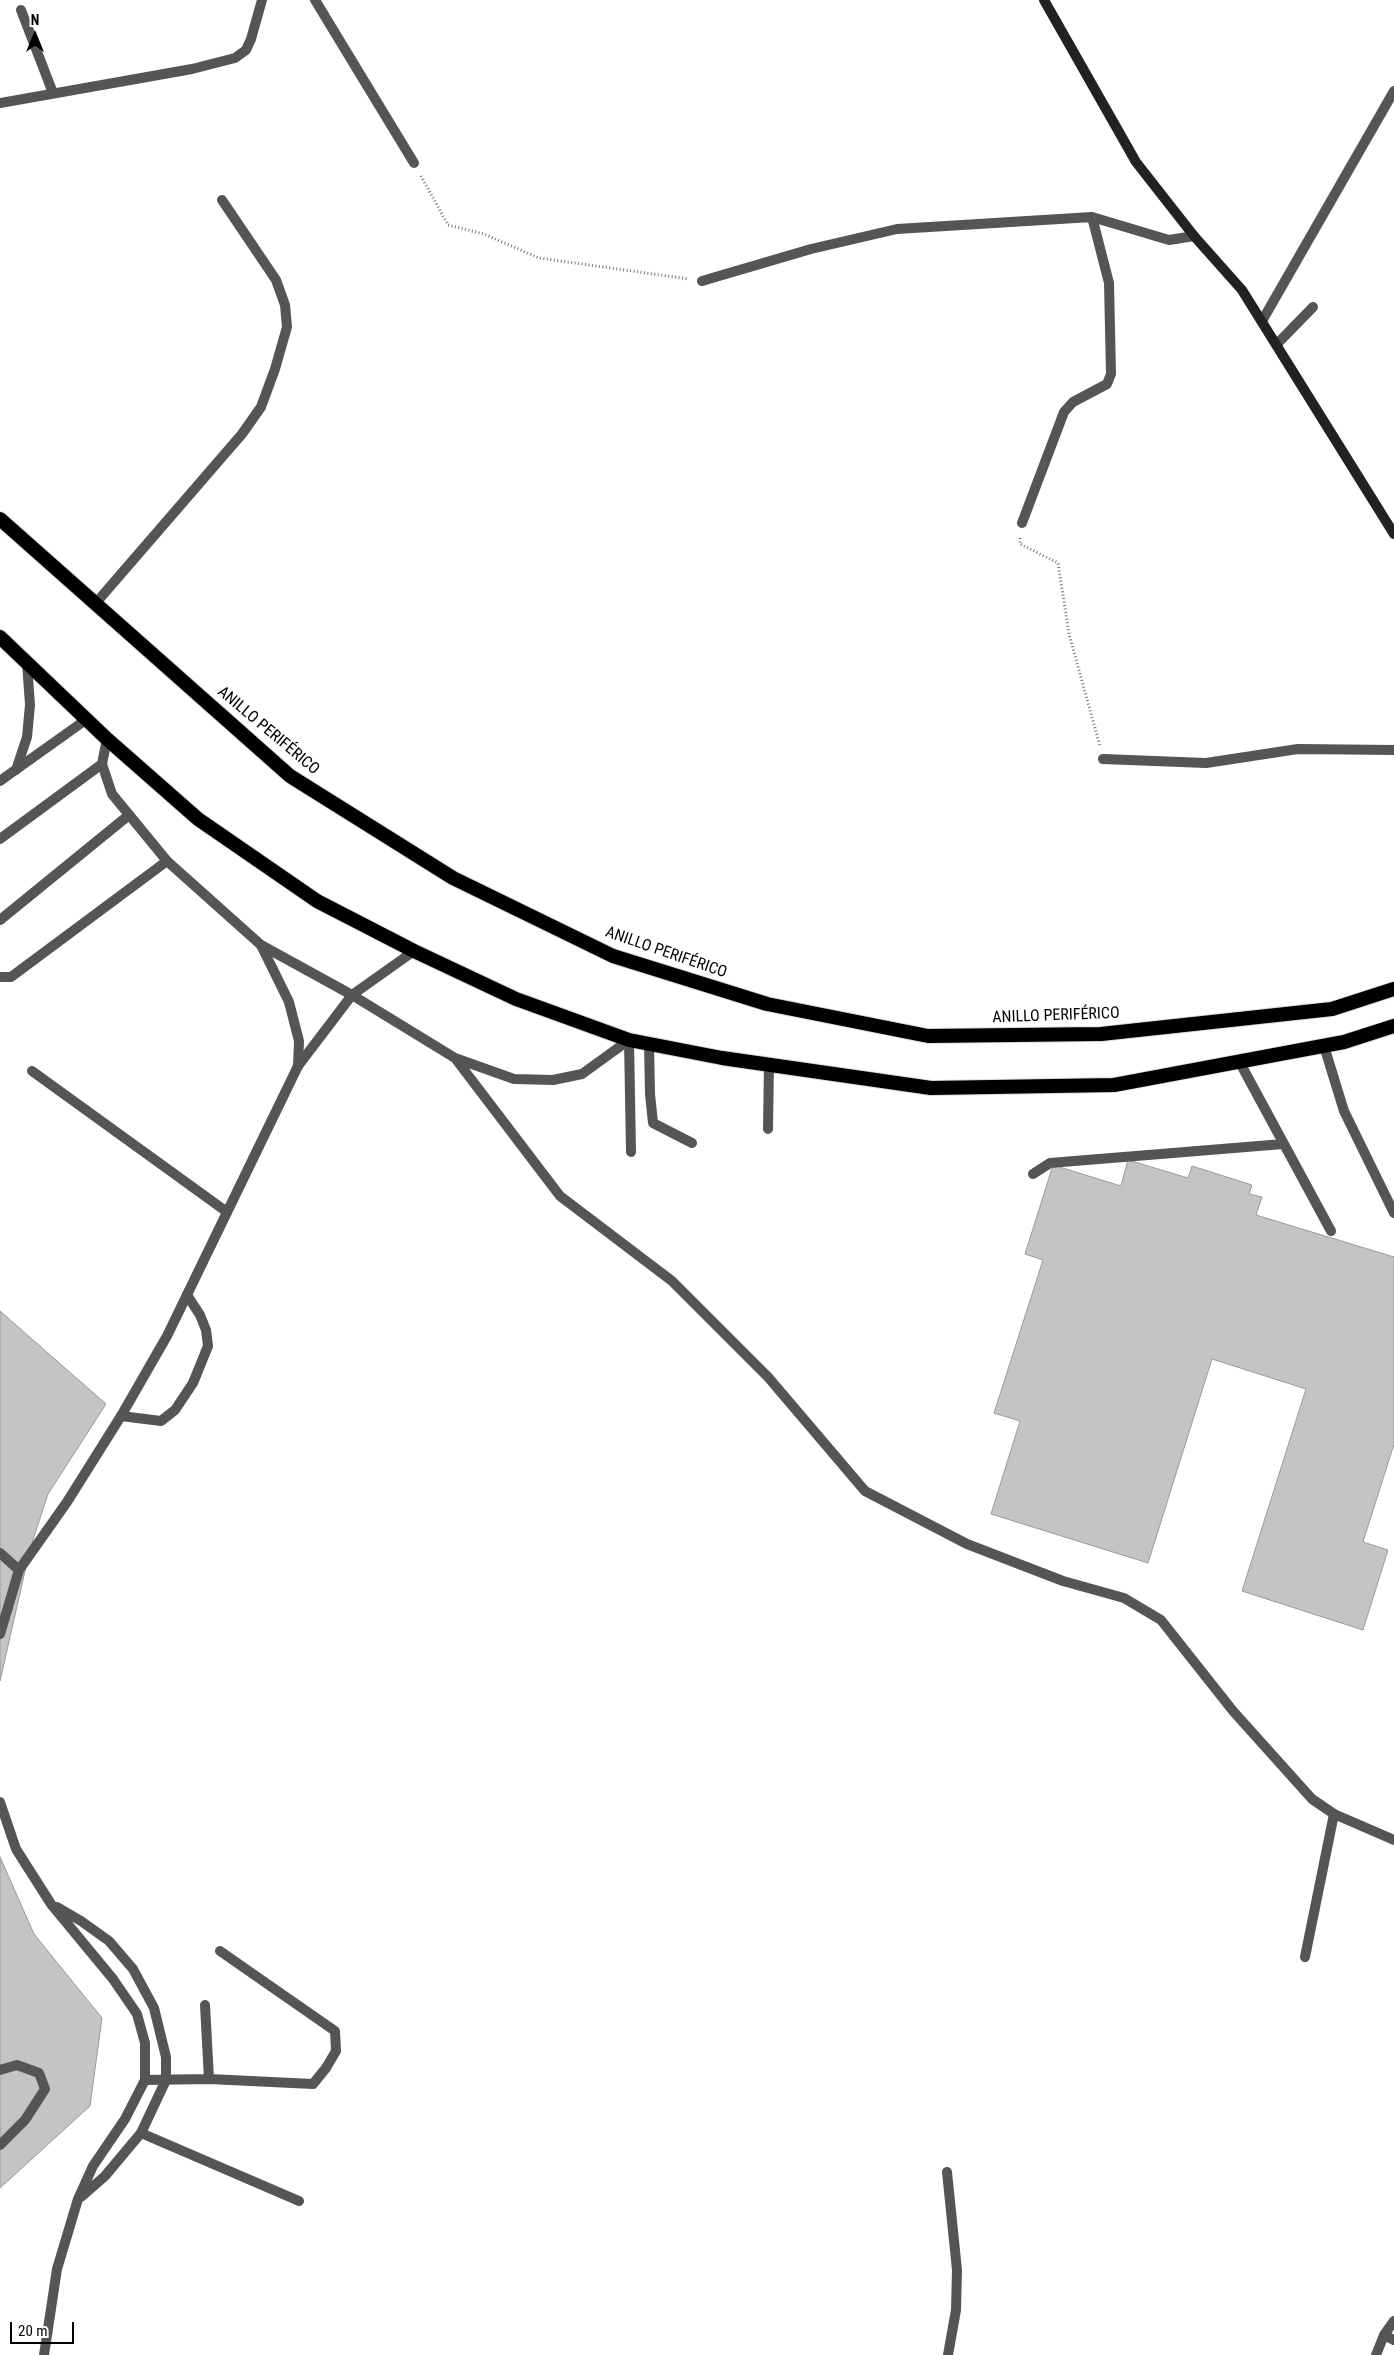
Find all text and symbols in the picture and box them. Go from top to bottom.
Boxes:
north arrow [10,10,60,60]
text: N [31,12,39,28]
street label: ANILLO PERIFÉRICO [213,683,323,779]
street label: ANILLO PERIFÉRICO [603,923,729,983]
street label: ANILLO PERIFÉRICO [992,1004,1120,1028]
scale bar [12,2312,76,2344]
text: 20 m [18,2322,48,2340]

